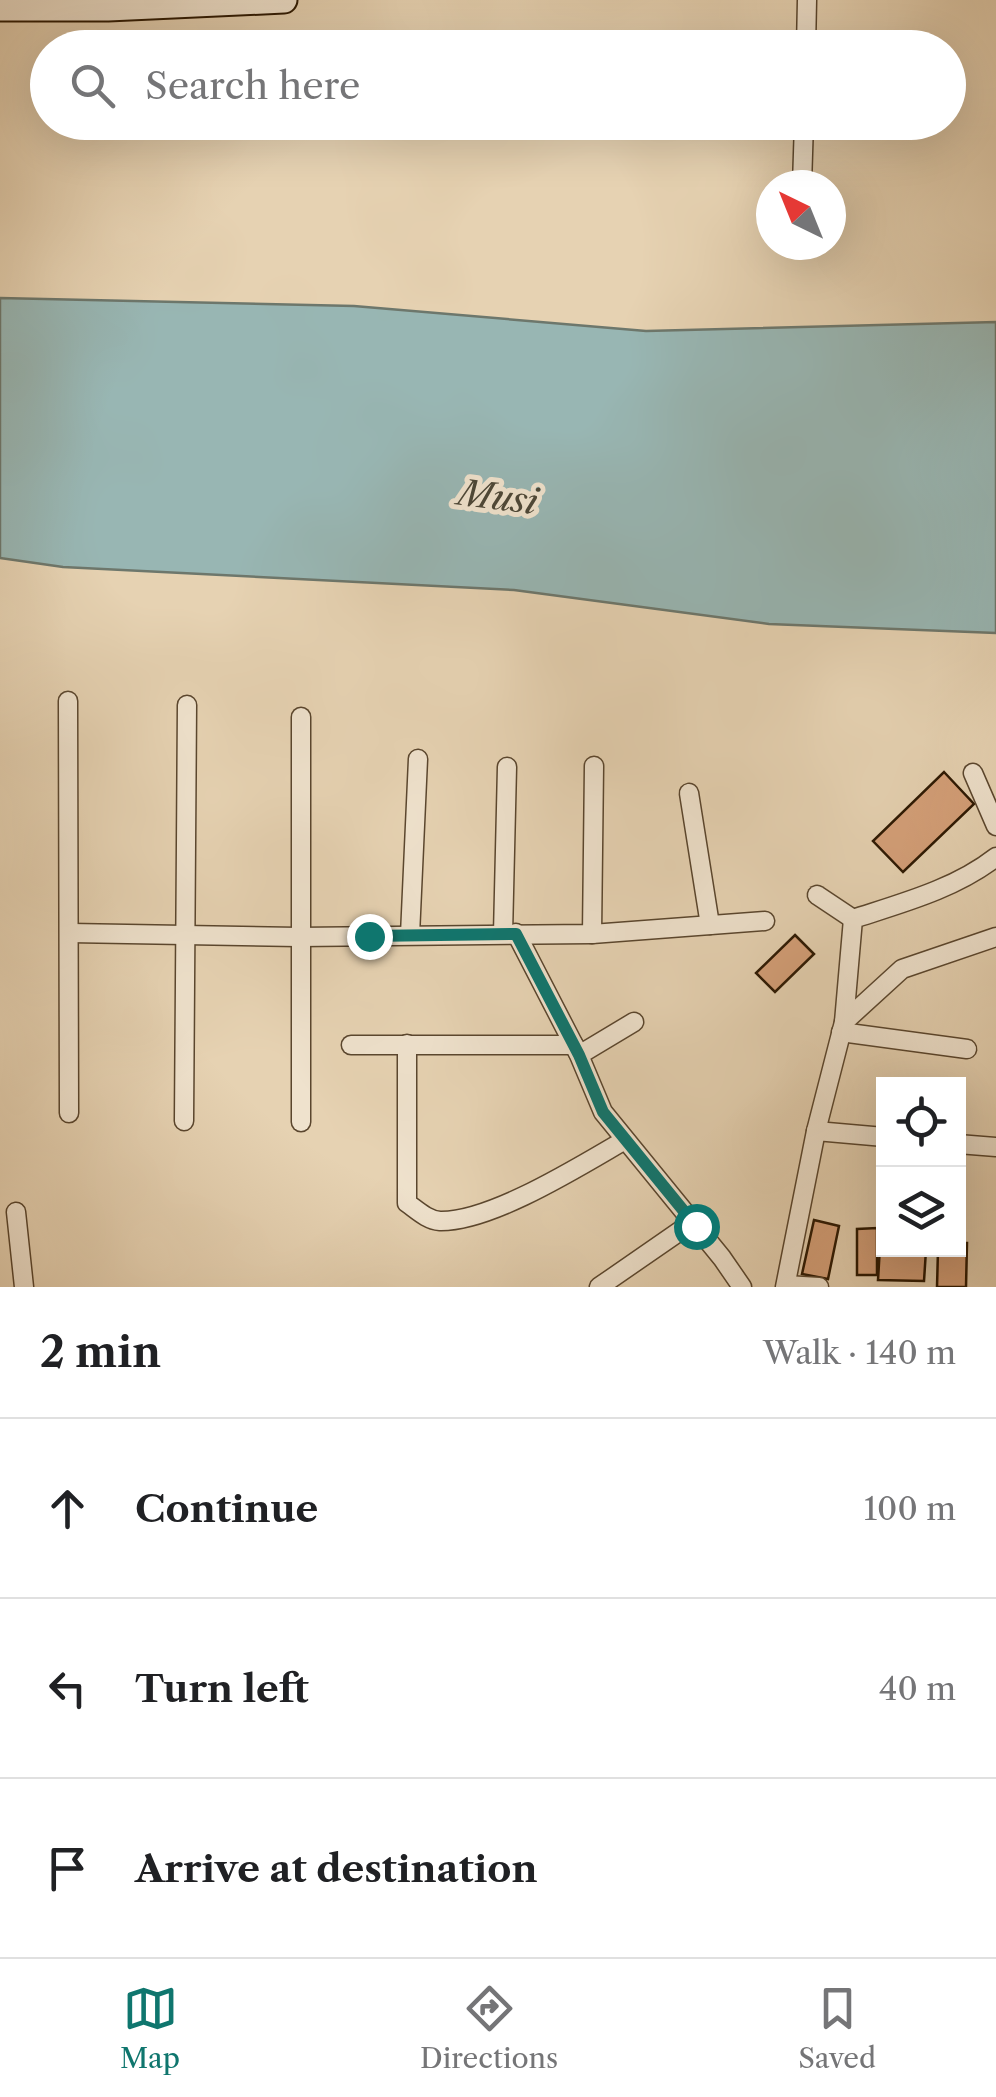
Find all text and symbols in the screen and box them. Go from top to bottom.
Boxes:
search box [30,30,966,140]
icon: search [65,58,120,113]
text: Search here [145,62,360,109]
north arrow [756,170,846,260]
water label: Musi [452,470,542,523]
route end [347,914,393,960]
map controls [876,1077,966,1257]
button: locate [876,1077,966,1167]
button: layers [876,1167,966,1257]
route start [674,1204,720,1250]
text: 2 min [40,1326,161,1378]
text: Walk · 140 m [763,1333,956,1372]
icon: ahead [40,1481,95,1536]
text: Continue [135,1485,318,1532]
text: 100 m [864,1489,956,1528]
icon: left [40,1661,95,1716]
text: Turn left [135,1665,309,1712]
text: 40 m [879,1669,956,1708]
icon: arrive [40,1841,95,1896]
text: Arrive at destination [135,1845,538,1892]
tab: Map [120,1981,180,2075]
tab: Directions [420,1981,558,2075]
tab: Saved [798,1981,876,2075]

